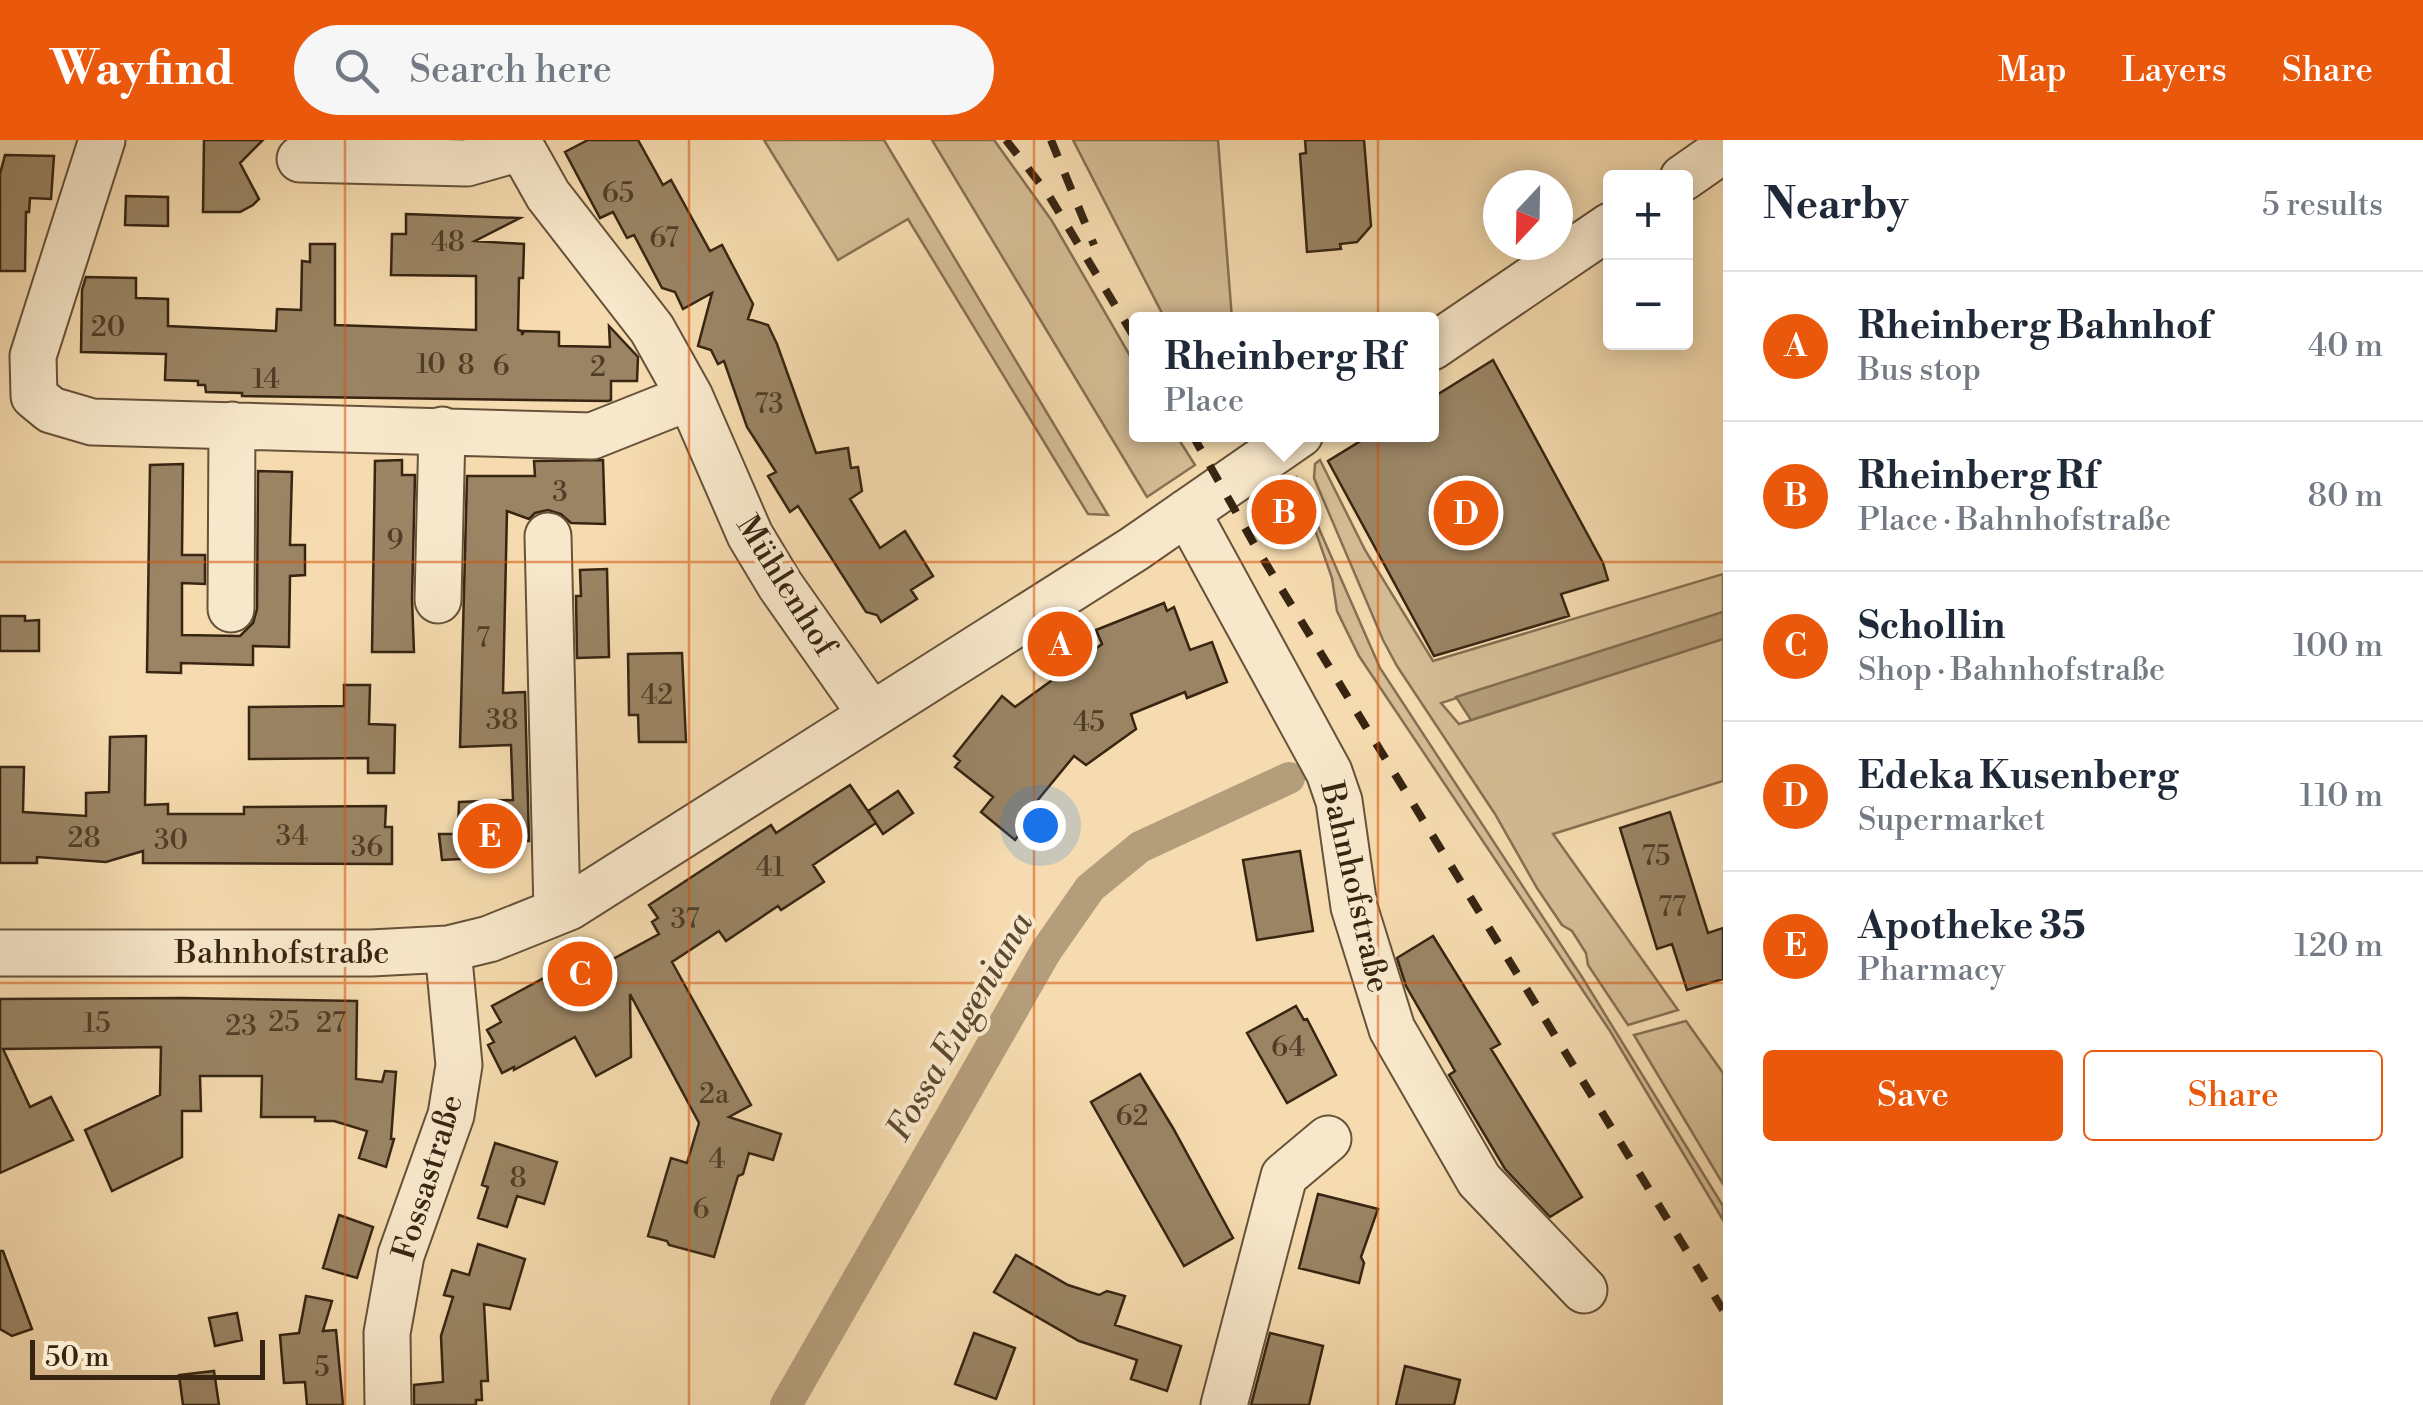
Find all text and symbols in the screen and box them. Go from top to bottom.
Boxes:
search box [294,25,994,115]
text: Wayfind [50,40,234,100]
icon: search [329,43,384,98]
text: Search here [409,47,612,94]
text: Map [1998,49,2067,92]
text: Layers [2122,49,2227,92]
text: Share [2282,49,2373,92]
north arrow [1483,170,1573,260]
map controls [1603,170,1693,350]
button: + [1603,170,1693,260]
house number: 65 [602,176,634,211]
text: Nearby [1763,179,1908,232]
text: 5 results [2262,185,2383,225]
house number: 67 [649,221,679,256]
house number: 48 [431,225,465,260]
button: − [1603,260,1693,350]
text: Rheinberg Bahnhof [1858,303,2211,350]
house number: 20 [91,310,125,345]
popup [1129,312,1439,442]
text: A [1784,326,1807,366]
text: 40 m [2308,326,2383,366]
text: Rheinberg Rf [1164,334,1404,381]
house number: 10 [416,347,446,382]
house number: 8 [457,348,475,383]
house number: 6 [493,349,510,384]
house number: 2 [590,350,606,385]
text: Bus stop [1858,350,1981,390]
house number: 14 [252,362,280,397]
text: Place [1164,381,1244,421]
house number: 73 [754,387,784,422]
text: Rheinberg Rf [1858,453,2098,500]
pin: B [1252,474,1316,550]
house number: 3 [552,475,568,510]
pin: D [1434,476,1498,550]
text: B [1783,476,1808,516]
text: 80 m [2308,476,2383,516]
text: Place · Bahnhofstraße [1858,500,2171,540]
street label: Mühlenhof [727,508,846,665]
house number: 9 [387,523,403,558]
text: Schollin [1858,603,2005,650]
pin: A [1028,606,1092,682]
house number: 7 [476,621,490,656]
text: C [1784,626,1807,666]
text: 100 m [2293,626,2383,666]
text: Shop · Bahnhofstraße [1858,650,2165,690]
house number: 42 [641,678,673,713]
house number: 38 [486,703,518,738]
house number: 45 [1073,705,1105,740]
text: Edeka Kusenberg [1858,753,2178,800]
text: D [1783,776,1808,816]
text: 110 m [2300,776,2383,816]
street label: Bahnhofstraße [1311,777,1399,996]
pin: E [458,798,522,874]
your location [1015,800,1066,851]
text: Supermarket [1858,800,2045,840]
house number: 34 [276,819,308,854]
house number: 28 [67,821,101,856]
house number: 30 [154,823,188,858]
house number: 36 [351,830,383,865]
house number: 75 [1642,839,1670,874]
house number: 41 [756,850,784,885]
house number: 77 [1658,890,1686,925]
house number: 37 [670,902,700,937]
text: Apotheke 35 [1858,903,2086,950]
water label: Fossa Eugeniana [878,904,1043,1149]
text: E [1784,926,1807,966]
text: 120 m [2294,926,2383,966]
street label: Bahnhofstraße [174,933,389,973]
pin: C [548,936,612,1012]
text: Pharmacy [1858,950,2006,990]
house number: 25 [268,1005,300,1040]
house number: 15 [83,1006,111,1041]
house number: 27 [316,1006,346,1041]
house number: 23 [225,1009,257,1044]
house number: 64 [1271,1030,1305,1065]
button: Save [1763,1050,2063,1141]
button: Share [2083,1050,2383,1141]
house number: 2a [699,1077,730,1112]
street label: Fossastraße [384,1090,472,1265]
house number: 62 [1116,1099,1148,1134]
house number: 4 [709,1142,725,1177]
house number: 8 [509,1161,527,1196]
house number: 6 [693,1192,710,1227]
scale bar [30,1335,265,1380]
text: 50 m [45,1340,109,1375]
house number: 5 [314,1350,330,1385]

